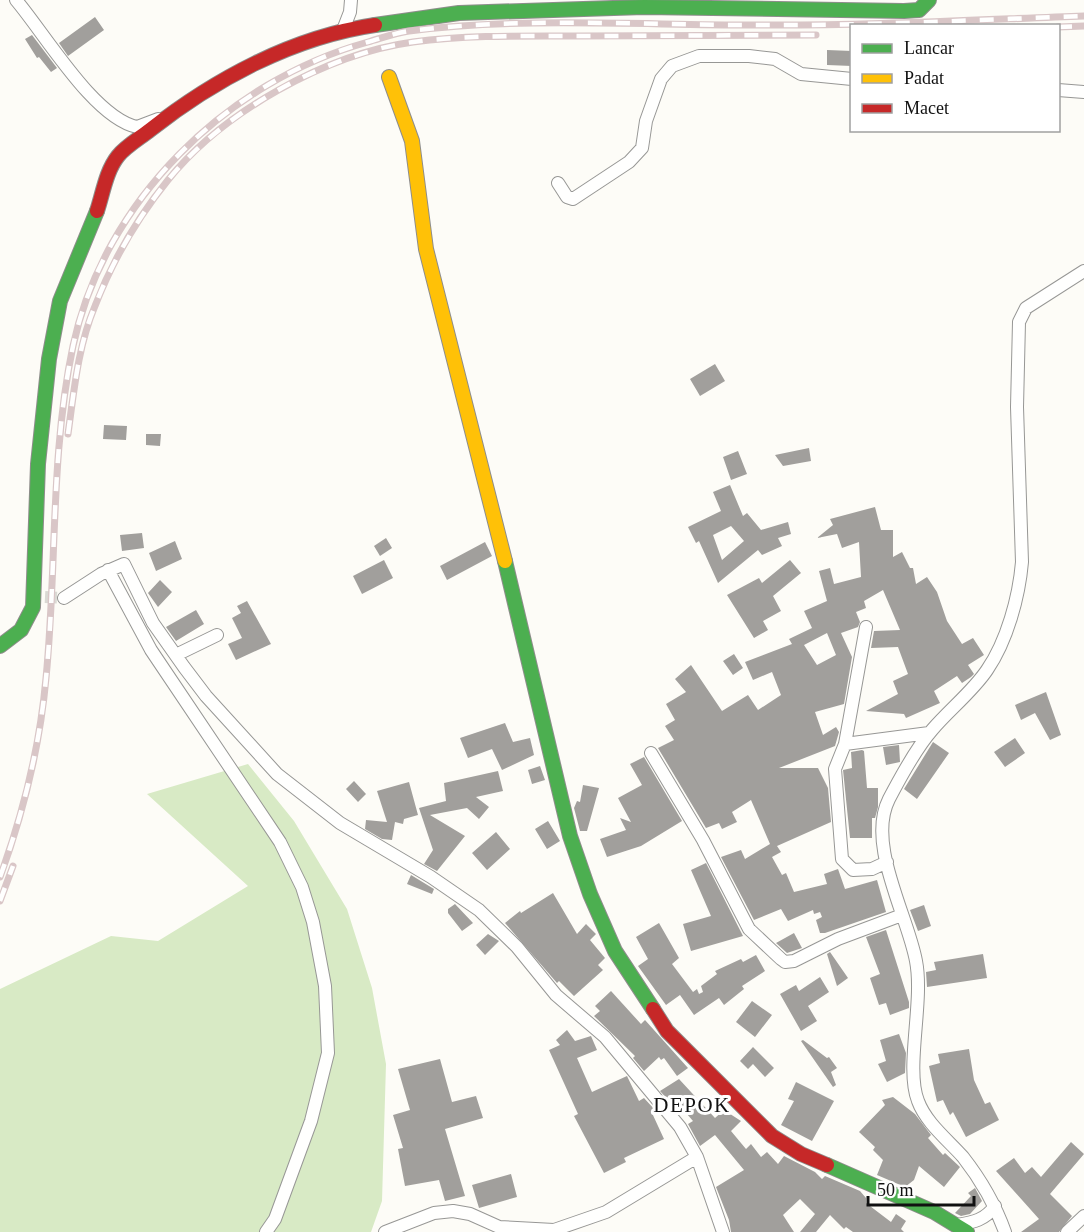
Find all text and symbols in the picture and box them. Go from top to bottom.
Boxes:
legend [850,24,1060,132]
text: Lancar [904,38,954,58]
text: Padat [904,68,944,88]
text: Macet [904,98,949,118]
district label: DEPOK [653,1093,731,1117]
scale bar [868,1169,974,1207]
text: 50 m [877,1180,914,1200]

